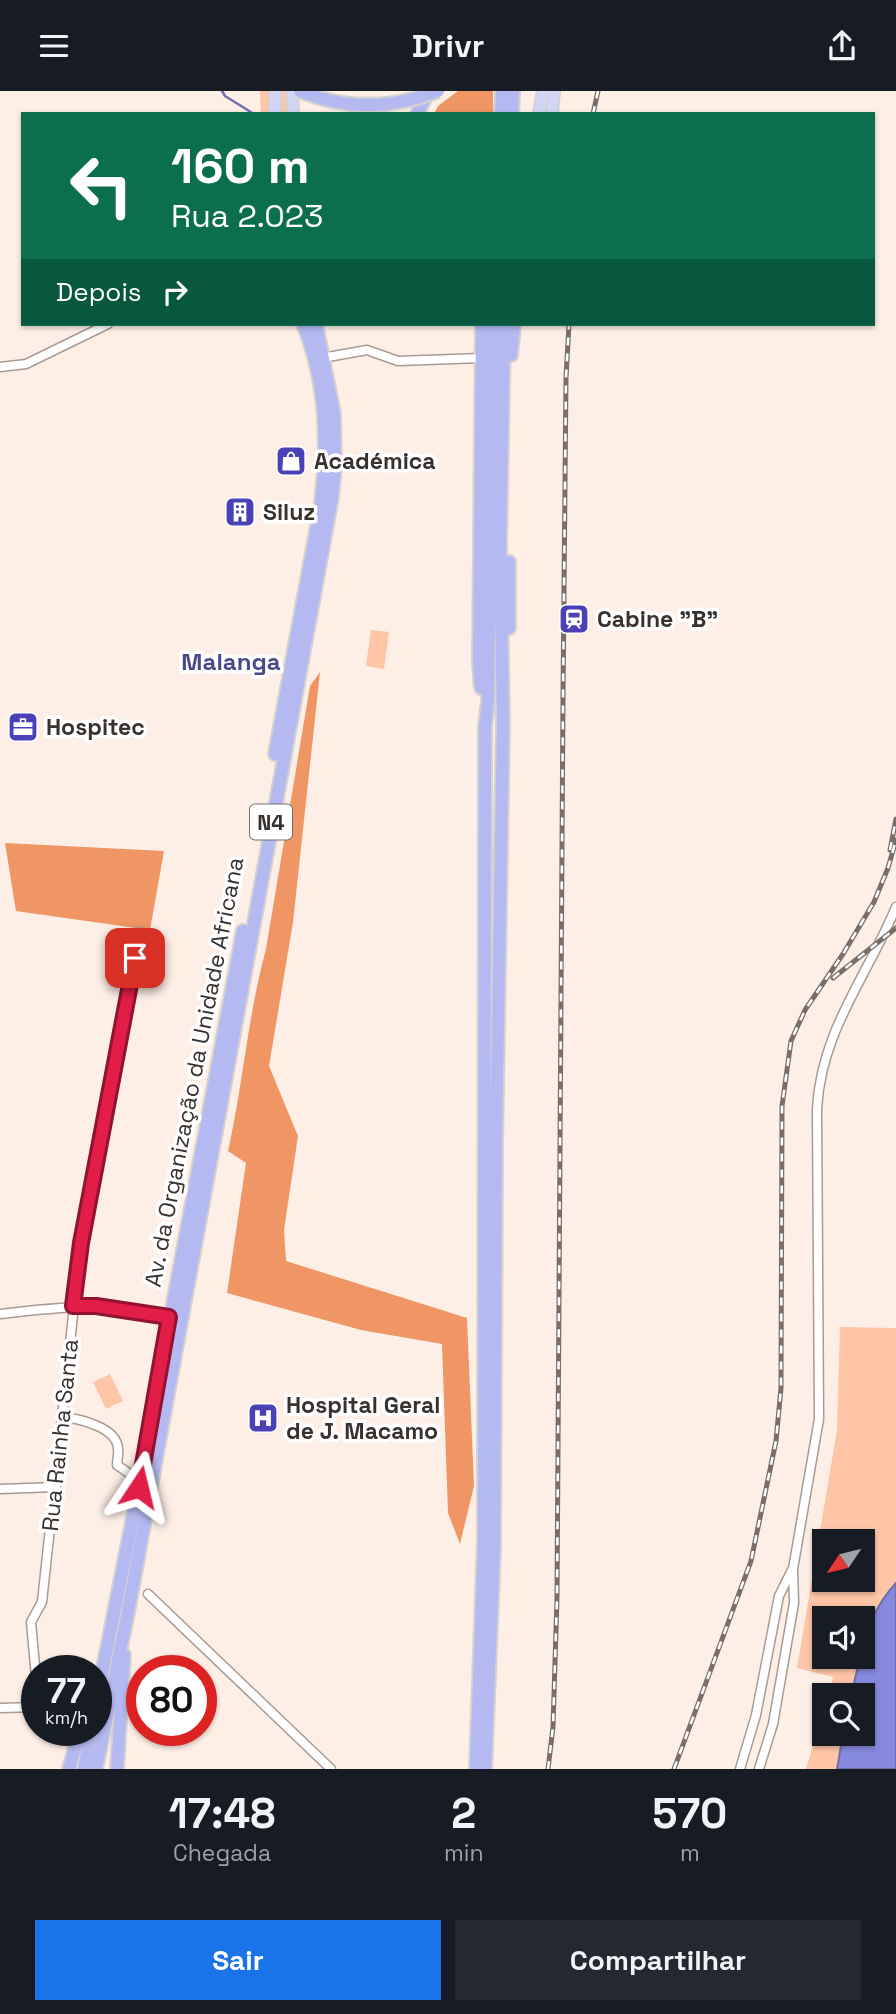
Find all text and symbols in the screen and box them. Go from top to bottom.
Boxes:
text: Drivr [412,26,484,66]
icon: menu [35,27,73,65]
icon: share [823,27,861,65]
text: 160 m [171,135,309,197]
icon: left [56,140,147,231]
text: Rua 2.023 [171,196,323,236]
icon: right [156,273,194,311]
text: Depois [56,275,142,309]
shop icon: Académica [274,444,308,478]
place label: Académica [314,446,436,476]
building icon: Siluz [223,495,257,529]
place label: Siluz [263,497,315,527]
station icon: Cabine "B" [557,602,591,636]
place label: Cabine "B" [597,604,718,634]
district label: Malanga [181,646,281,677]
office icon: Hospitec [6,710,40,744]
place label: Hospitec [46,712,145,742]
road number: N4 [250,805,292,839]
street label: Av. da Organização da Unidade Africana [138,855,250,1289]
pin [105,928,165,988]
icon: arrive [116,939,154,977]
street label: Rua Rainha Santa [35,1337,85,1533]
place label: Hospital Geral de J. Macamo [286,1390,441,1446]
hospital icon: Hospital Geral de J. Macamo [246,1401,280,1435]
position arrow [102,1450,176,1524]
north arrow [812,1529,875,1593]
map controls [812,1529,875,1746]
button: sound [812,1606,875,1669]
speed limit sign: 80 [126,1655,217,1746]
text: 77 [47,1669,86,1713]
button: search [812,1683,875,1746]
text: km/h [45,1706,88,1729]
text: 17:48 [169,1787,275,1840]
text: 2 [451,1787,476,1840]
text: 570 [652,1787,727,1840]
text: Chegada [173,1838,271,1868]
text: min [444,1838,484,1868]
text: m [680,1838,700,1868]
button: Sair [35,1920,441,2000]
button: Compartilhar [455,1920,861,2000]

